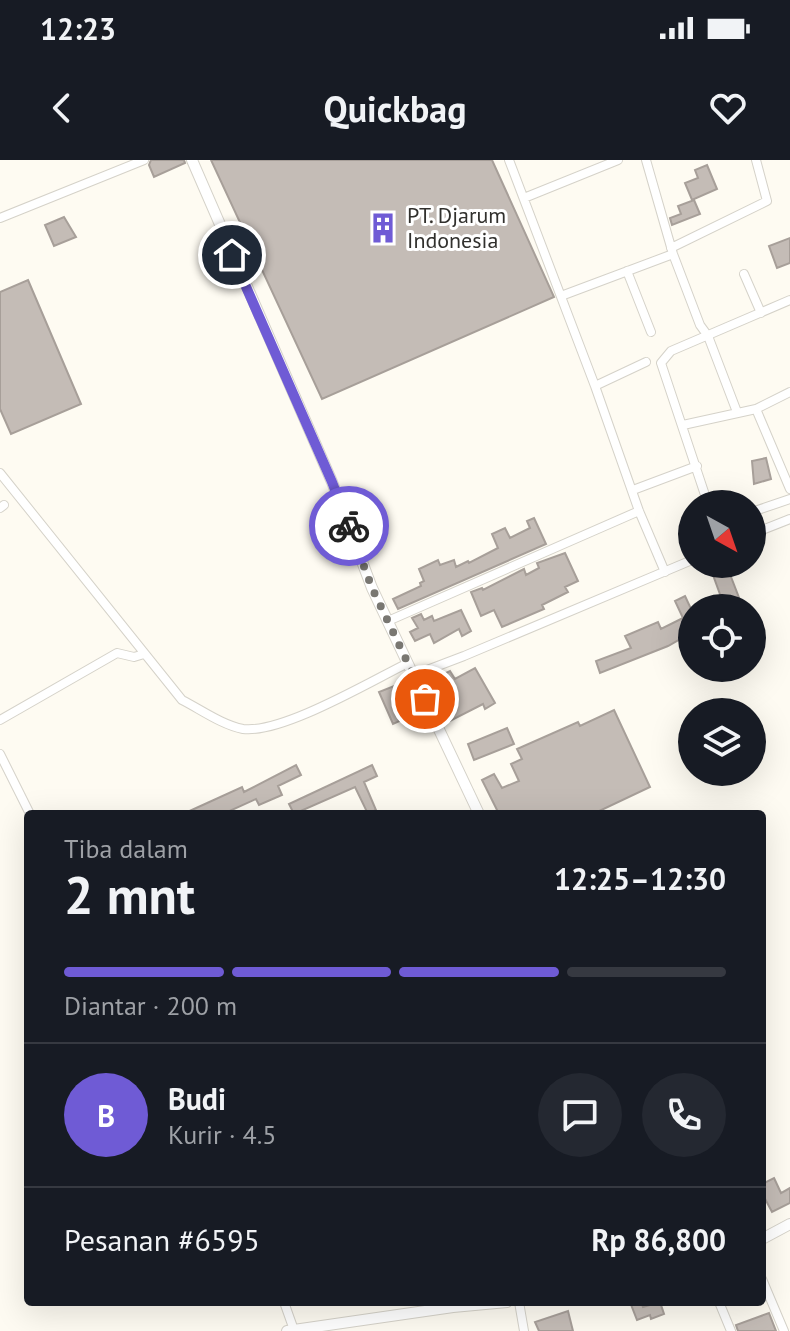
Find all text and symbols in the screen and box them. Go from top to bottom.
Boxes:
text: 12:23 [40,9,116,48]
text: Quickbag [324,85,466,132]
icon: back [40,86,84,130]
icon: heart [706,86,750,130]
place label: PT. Djarum Indonesia [407,201,506,254]
building icon: PT. Djarum Indonesia [366,211,400,245]
pin [198,221,266,289]
icon: home [210,233,254,277]
courier [309,486,389,566]
north arrow [678,490,766,578]
map controls [678,490,766,786]
icon: bike [327,504,371,548]
button: locate [678,594,766,682]
pin [391,665,459,733]
icon: bag [403,677,447,721]
button: layers [678,698,766,786]
text: Tiba dalam [64,832,188,865]
text: 12:25–12:30 [554,859,726,898]
text: 2 mnt [64,861,195,928]
text: Diantar · 200 m [64,989,237,1022]
button: chat [538,1073,622,1157]
button: phone [642,1073,726,1157]
text: Budi [168,1079,226,1118]
text: B [97,1096,115,1135]
text: Kurir · 4.5 [168,1118,277,1151]
text: Pesanan #6595 [64,1220,260,1259]
text: Rp 86,800 [592,1220,726,1259]

